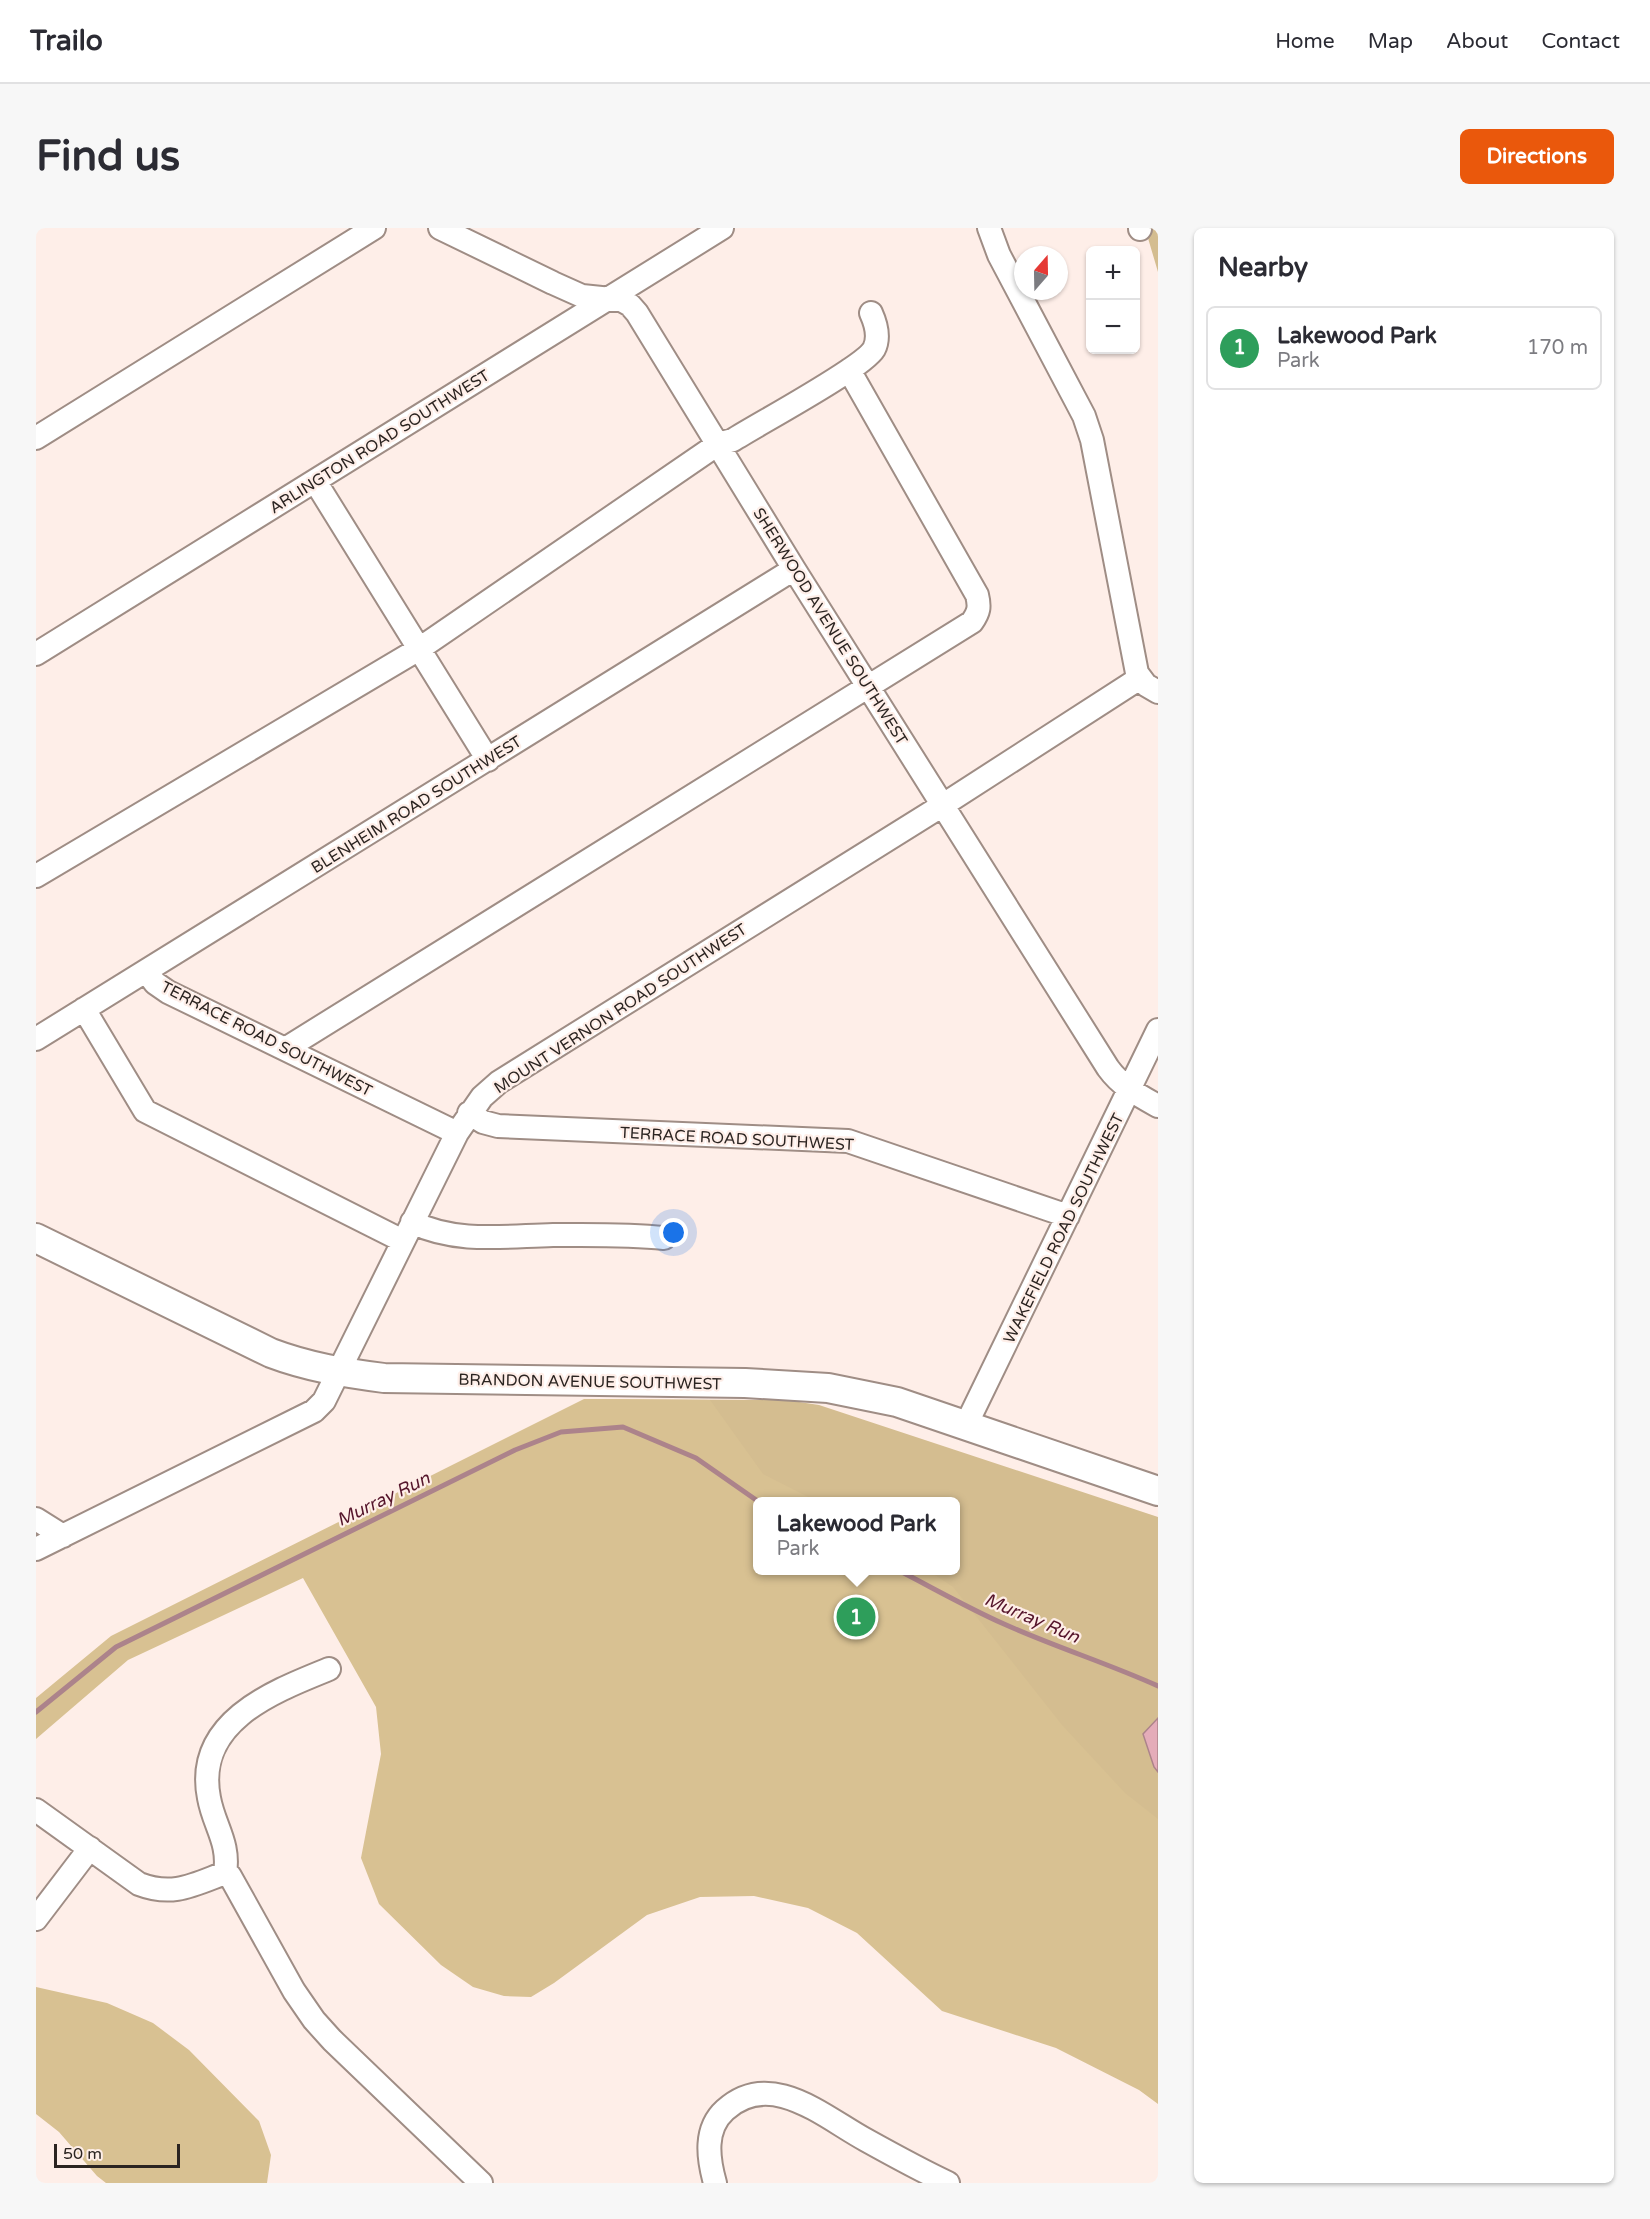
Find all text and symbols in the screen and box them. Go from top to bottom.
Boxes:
text: Trailo [30,24,103,58]
text: Home [1275,29,1335,54]
text: Map [1368,29,1413,54]
text: About [1446,29,1508,54]
text: Contact [1541,29,1620,54]
button: Directions [1460,129,1614,184]
text: Find us [36,131,180,182]
north arrow [1014,246,1068,300]
map controls [1086,246,1140,354]
button: + [1086,246,1140,300]
text: Nearby [1218,252,1308,283]
button: − [1086,300,1140,354]
text: Lakewood Park [1277,323,1437,349]
text: 1 [1233,336,1246,360]
text: 170 m [1527,336,1588,360]
text: Park [1277,349,1320,373]
street label: ARLINGTON ROAD SOUTHWEST [266,365,494,518]
street label: SHERWOOD AVENUE SOUTHWEST [749,504,912,749]
street label: BLENHEIM ROAD SOUTHWEST [308,732,526,878]
street label: MOUNT VERNON ROAD SOUTHWEST [490,919,751,1098]
street label: TERRACE ROAD SOUTHWEST [158,977,376,1101]
street label: WAKEFIELD ROAD SOUTHWEST [999,1110,1129,1347]
street label: TERRACE ROAD SOUTHWEST [619,1123,855,1155]
your location [659,1218,688,1247]
street label: BRANDON AVENUE SOUTHWEST [458,1370,722,1394]
water label: Murray Run [333,1467,434,1531]
popup [753,1497,960,1575]
text: Lakewood Park [777,1511,936,1537]
text: Park [777,1537,819,1561]
water label: Murray Run [981,1588,1084,1648]
pin: 1 [836,1594,876,1640]
scale bar [54,2141,180,2168]
text: 50 m [63,2144,102,2164]

